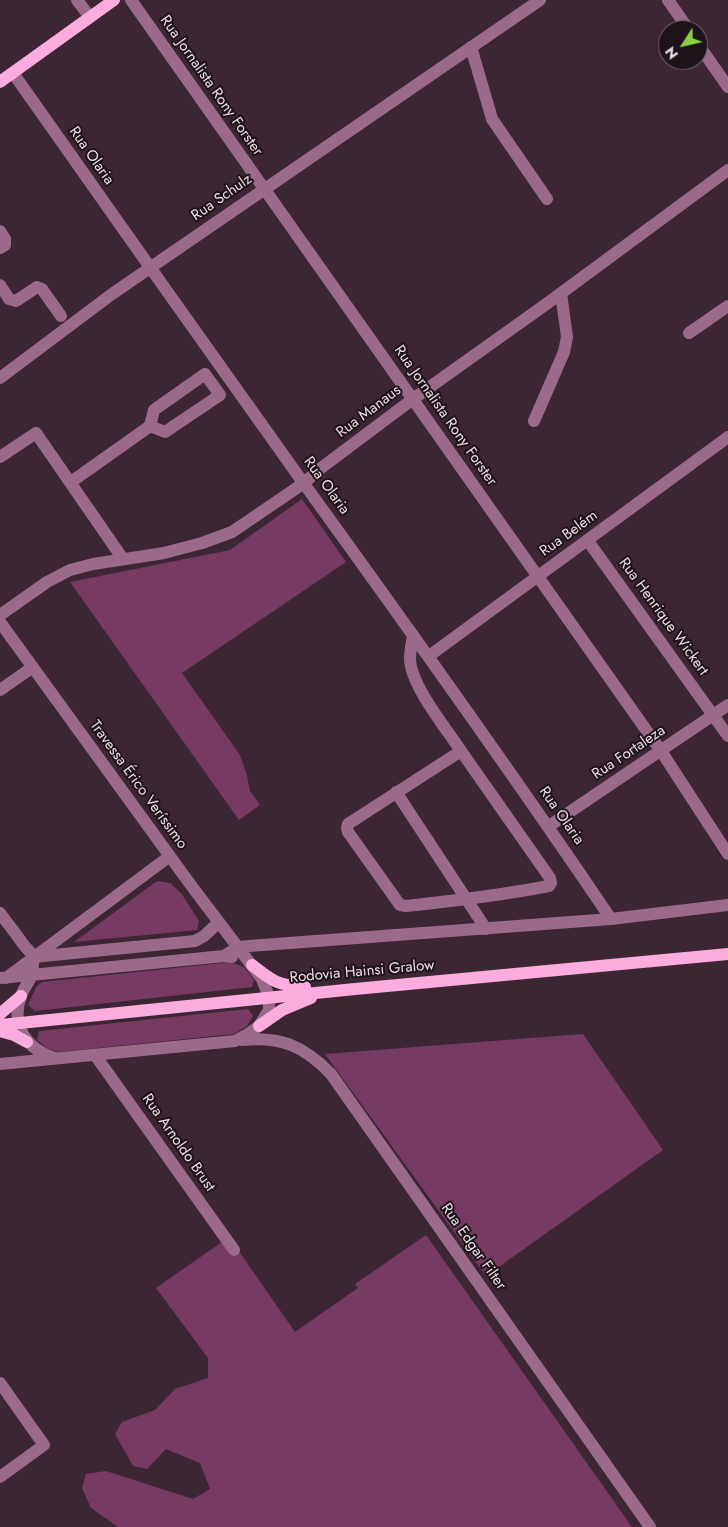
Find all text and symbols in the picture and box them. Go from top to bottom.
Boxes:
street label: Rua Jornalista Rony Forster [156,12,266,160]
north arrow [658,20,708,70]
text: N [660,43,683,63]
street label: Rua Olaria [64,123,118,189]
street label: Rua Schulz [188,171,256,225]
street label: Rua Jornalista Rony Forster [390,342,500,490]
street label: Rua Manaus [333,382,405,442]
street label: Rua Olaria [299,454,353,518]
street label: Rua Belém [537,507,601,561]
street label: Rua Henrique Wickert [614,555,712,679]
street label: Travessa Érico Veríssimo [85,717,191,853]
street label: Rua Fortaleza [589,722,669,784]
street label: Rua Olaria [534,783,588,849]
street label: Rodovia Hainsi Gralow [289,957,435,987]
street label: Rua Arnoldo Brust [138,1091,218,1195]
street label: Rua Edgar Filter [437,1200,509,1294]

